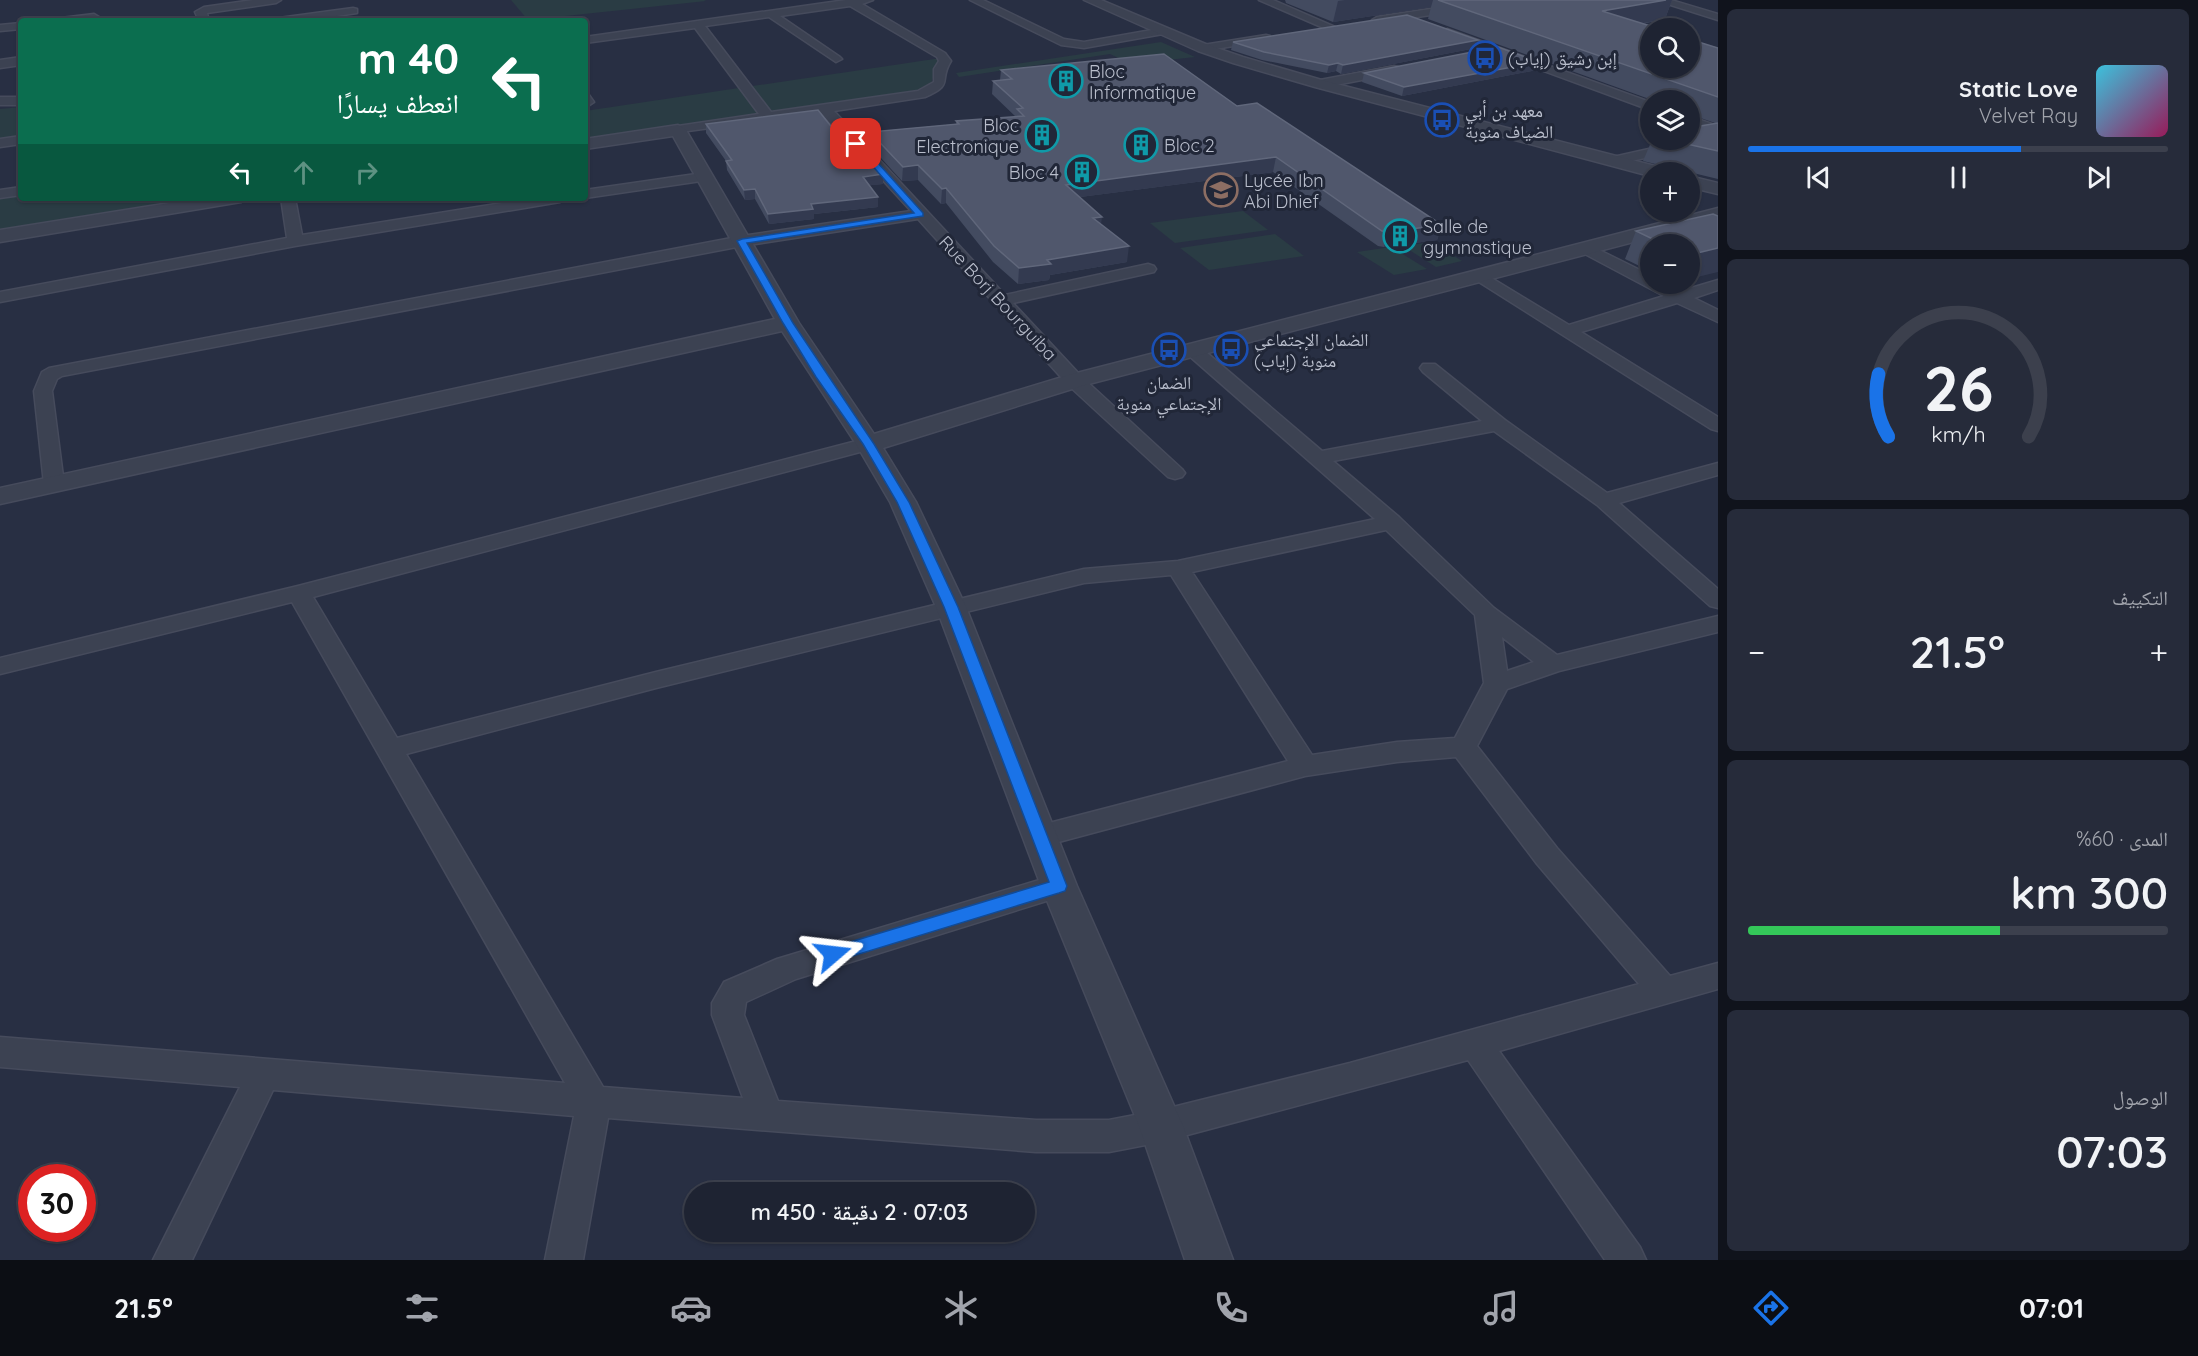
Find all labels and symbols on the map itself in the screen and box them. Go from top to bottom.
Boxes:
bus stop icon: إبن رشيق (إياب) [1467,40,1503,76]
place label: إبن رشيق (إياب) [1508,47,1617,70]
place label: Bloc Informatique [1089,60,1196,104]
building icon: Bloc Informatique [1048,63,1084,99]
place label: معهد بن أبي الضياف منوبة [1465,99,1553,143]
bus stop icon: معهد بن أبي الضياف منوبة [1424,102,1460,138]
place label: Bloc Electronique [916,114,1019,158]
building icon: Bloc Electronique [1024,117,1060,153]
pin [830,118,881,169]
building icon: Bloc 2 [1123,127,1159,163]
place label: Bloc 2 [1164,134,1215,157]
building icon: Bloc 4 [1064,154,1100,190]
place label: Bloc 4 [1009,161,1059,184]
place label: Lycée Ibn Abi Dhief [1244,169,1324,213]
school or university icon: Lycée Ibn Abi Dhief [1203,172,1239,208]
place label: Salle de gymnastique [1423,215,1532,259]
building icon: Salle de gymnastique [1382,218,1418,254]
street label: Rue Borj Bourguiba [934,231,1062,365]
place label: الضمان الإجتماعي منوبة (إياب) [1254,328,1369,372]
bus stop icon: الضمان الإجتماعي منوبة (إياب) [1213,331,1249,367]
bus stop icon: الضمان الإجتماعي منوبة [1151,332,1187,368]
place label: الضمان الإجتماعي منوبة [1117,371,1221,418]
position arrow [801,922,865,986]
speed limit sign: 30 [18,1164,96,1242]

